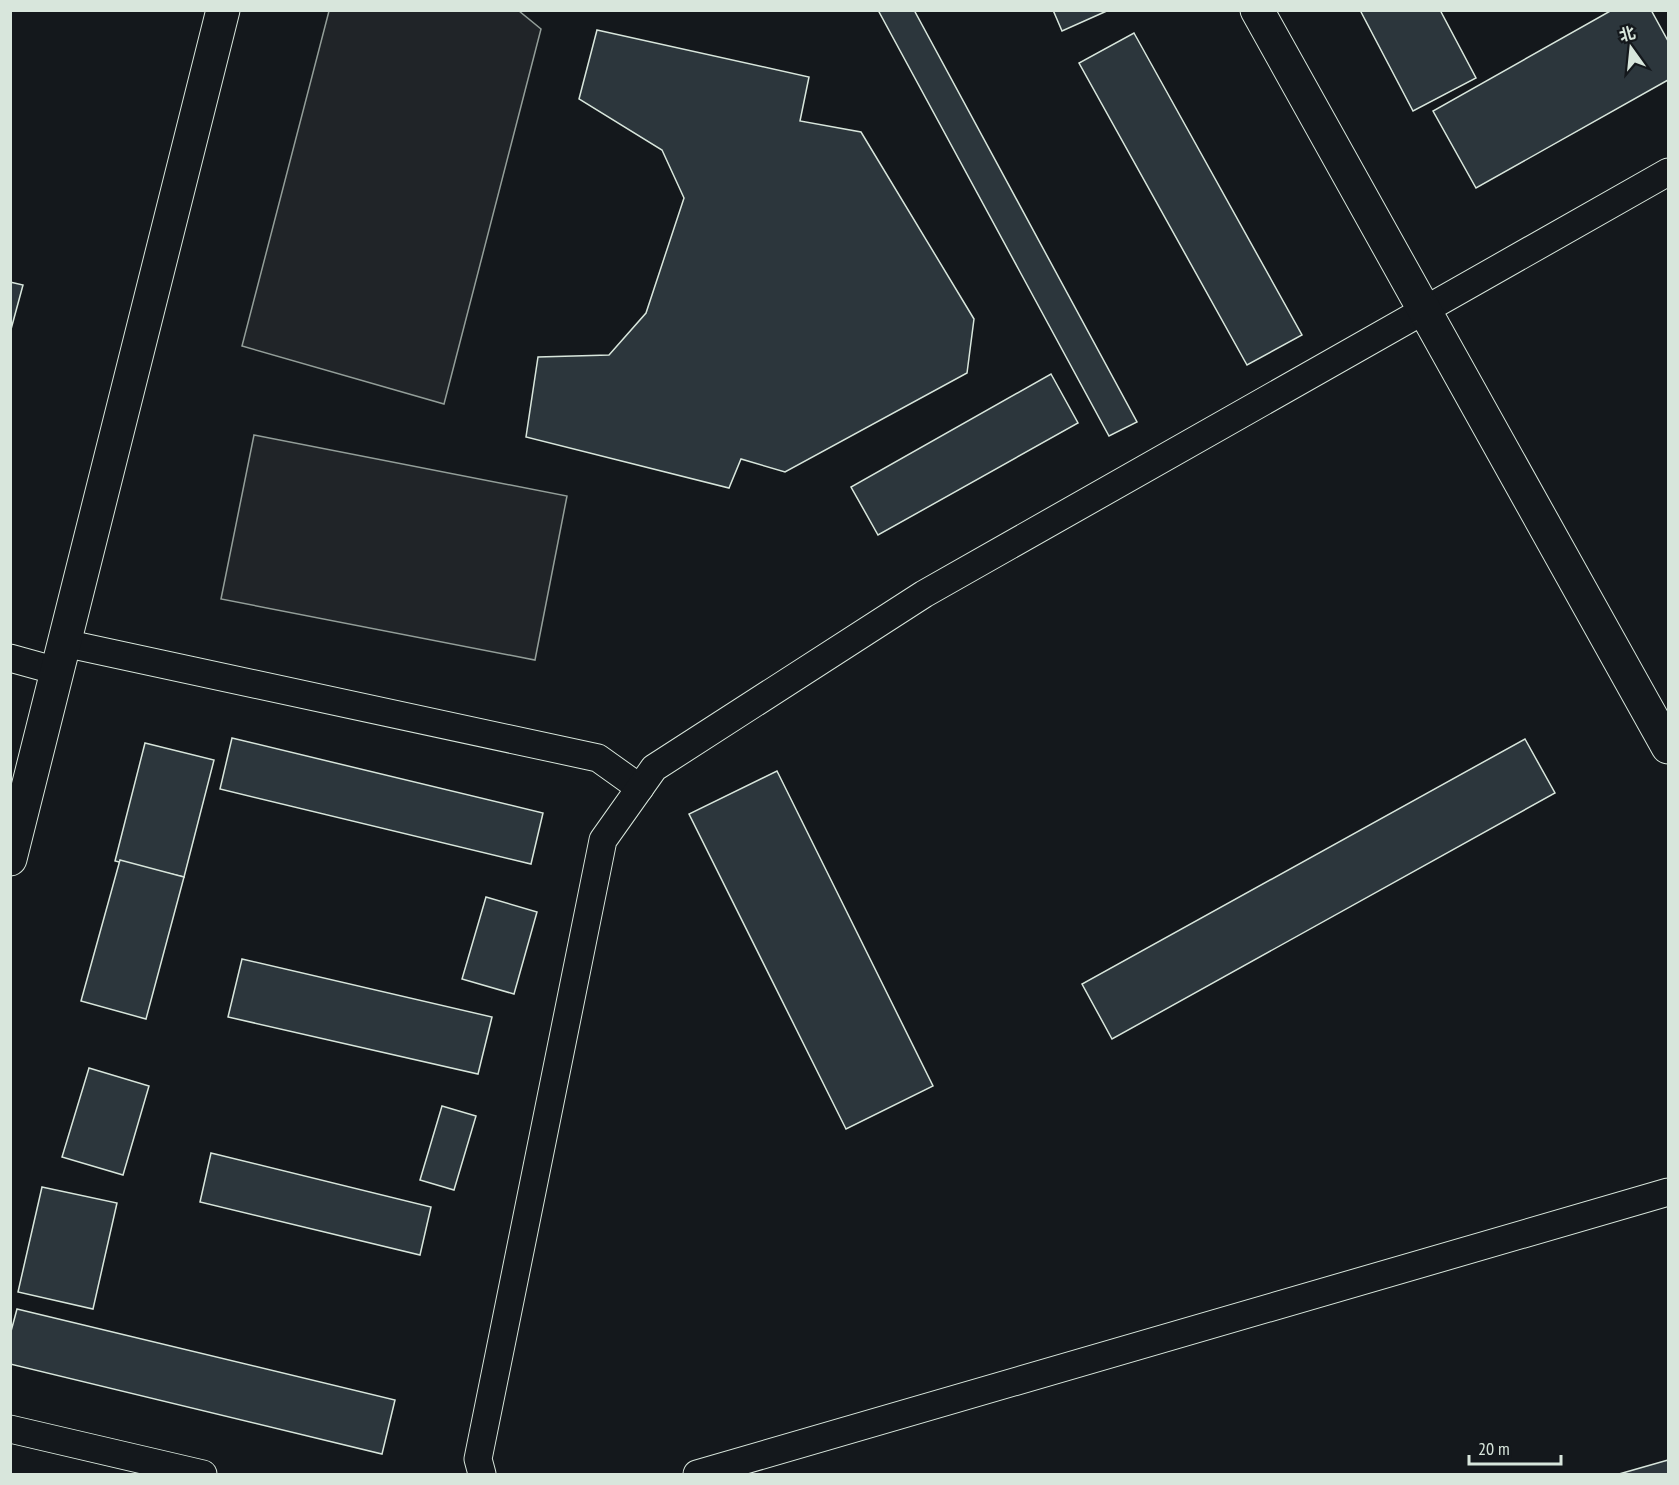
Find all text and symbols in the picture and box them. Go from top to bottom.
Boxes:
north arrow [1601,18,1661,78]
text: 北 [1617,22,1637,45]
scale bar [1469,1428,1560,1466]
text: 20 m [1478,1437,1510,1460]

